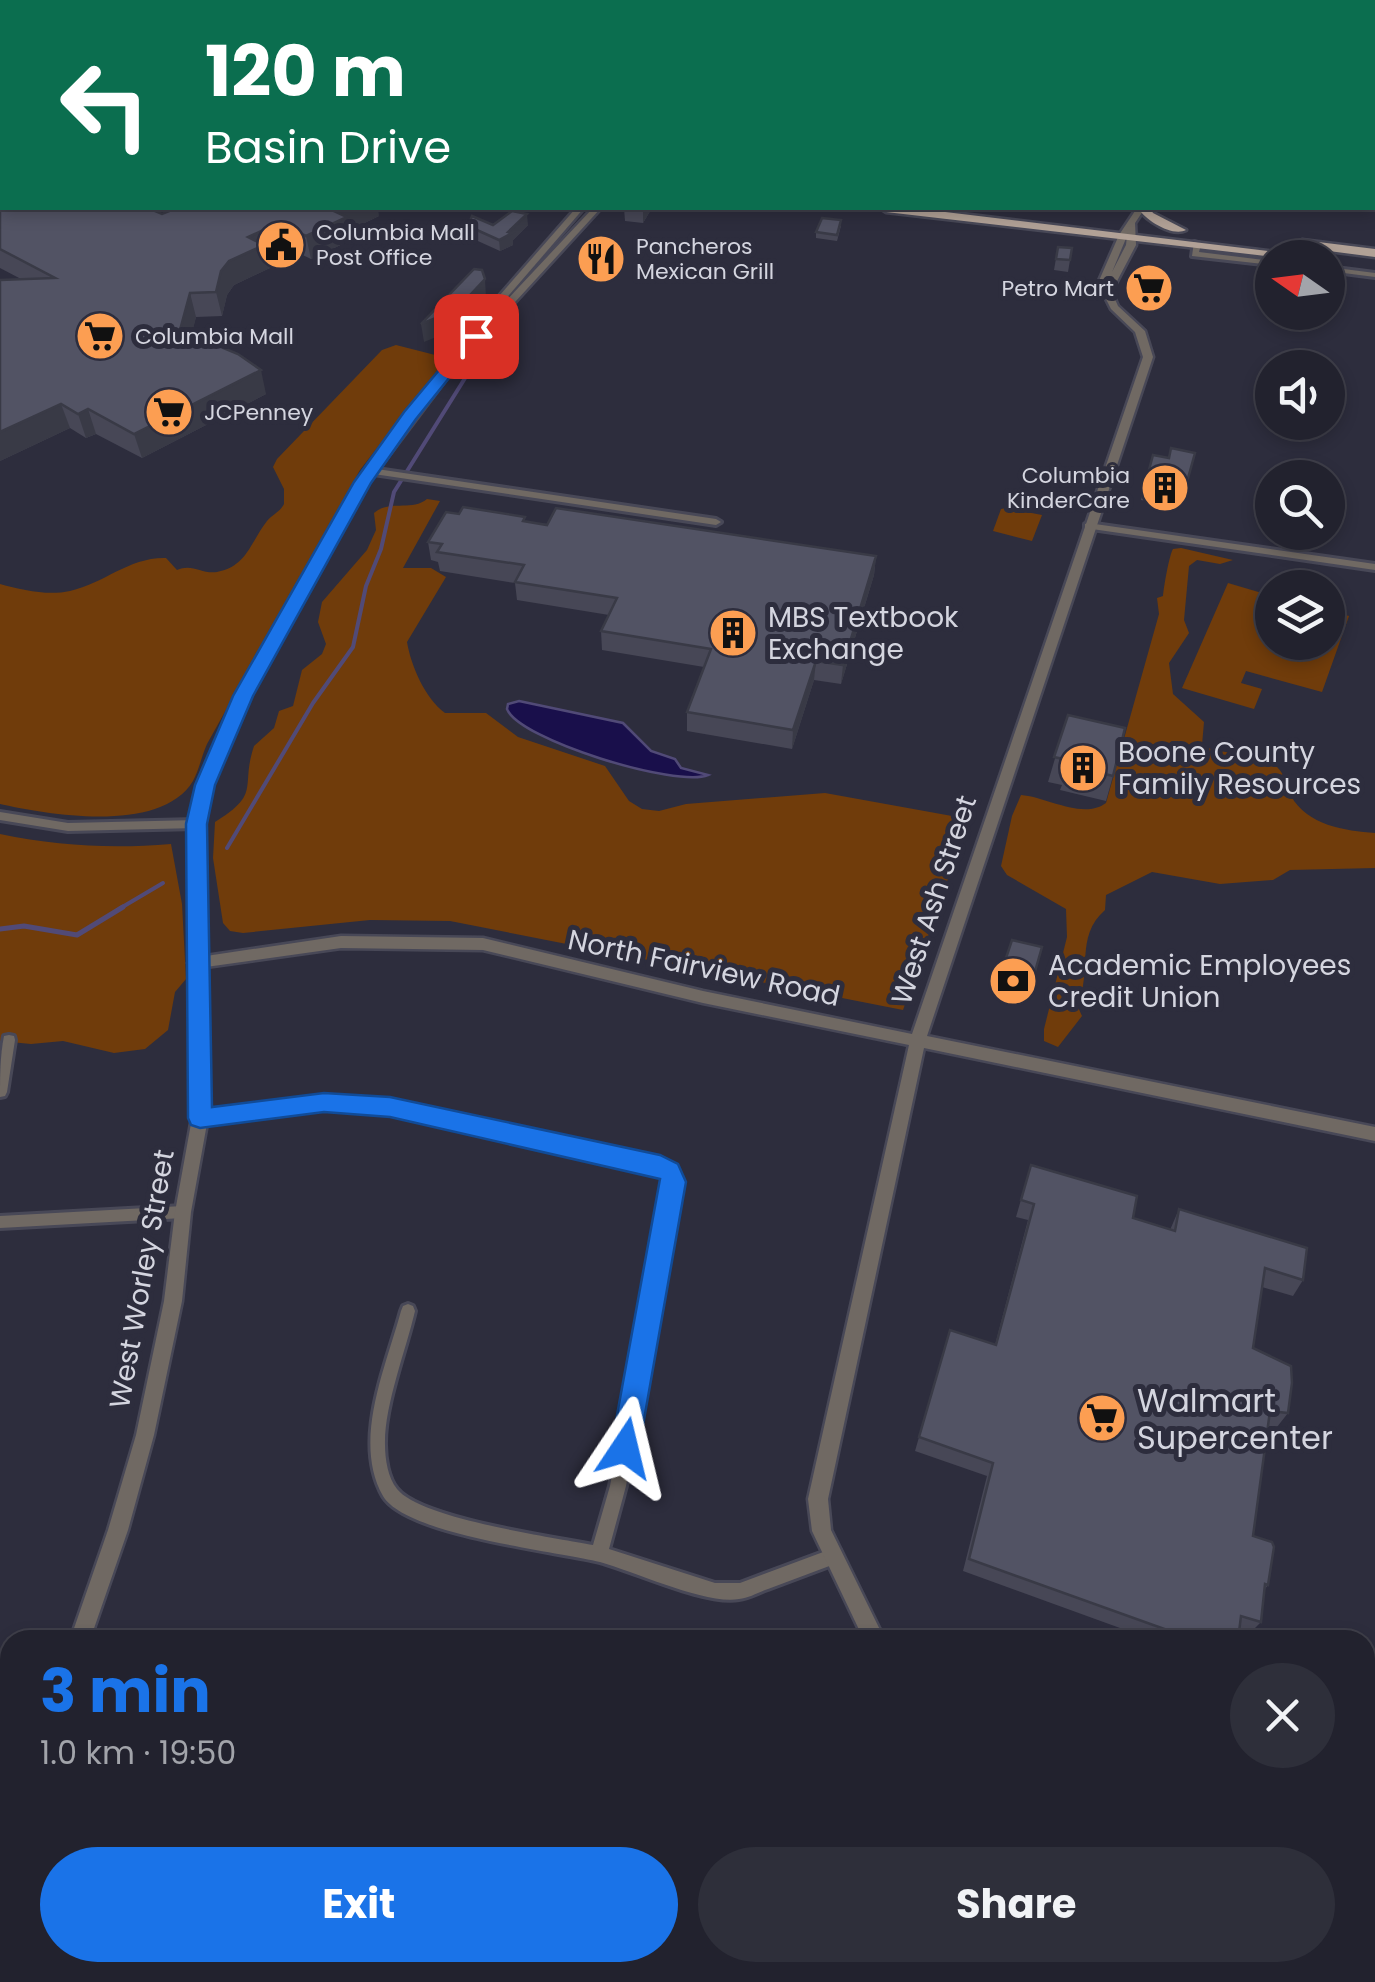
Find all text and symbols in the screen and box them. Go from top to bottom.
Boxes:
text: 120 m [205,22,406,121]
icon: left [40,40,170,170]
text: Basin Drive [205,116,451,179]
place label: Columbia Mall Post Office [316,217,475,273]
public building icon: Columbia Mall Post Office [255,219,307,271]
place label: Pancheros Mexican Grill [636,231,774,287]
restaurant icon: Pancheros Mexican Grill [575,233,627,285]
north arrow [1255,240,1345,330]
map controls [1255,240,1345,660]
supermarket icon: Petro Mart [1123,262,1175,314]
place label: Petro Mart [1001,273,1114,304]
pin [434,294,519,379]
icon: arrive [449,309,504,364]
supermarket icon: Columbia Mall [74,310,126,362]
place label: Columbia Mall [135,321,294,352]
button: sound [1255,350,1345,440]
supermarket icon: JCPenney [143,386,195,438]
place label: JCPenney [204,397,314,428]
place label: Columbia KinderCare [1007,460,1130,516]
button: search [1255,460,1345,550]
building icon: Columbia KinderCare [1139,462,1191,514]
button: layers [1255,570,1345,660]
place label: MBS Textbook Exchange [768,598,959,669]
building icon: MBS Textbook Exchange [707,607,759,659]
place label: Boone County Family Resources [1118,733,1361,804]
building icon: Boone County Family Resources [1057,742,1109,794]
street label: West Ash Street [882,790,986,1010]
street label: North Fairview Road [564,920,844,1016]
place label: Academic Employees Credit Union [1048,946,1351,1017]
bank icon: Academic Employees Credit Union [987,955,1039,1007]
street label: West Worley Street [100,1147,184,1411]
place label: Walmart Supercenter [1137,1378,1333,1460]
supermarket icon: Walmart Supercenter [1076,1392,1128,1444]
position arrow [573,1396,677,1500]
text: 3 min [40,1649,211,1733]
button: close [1230,1663,1335,1768]
text: 1.0 km · 19:50 [40,1730,236,1775]
button: Exit [40,1847,678,1962]
button: Share [698,1847,1335,1962]

